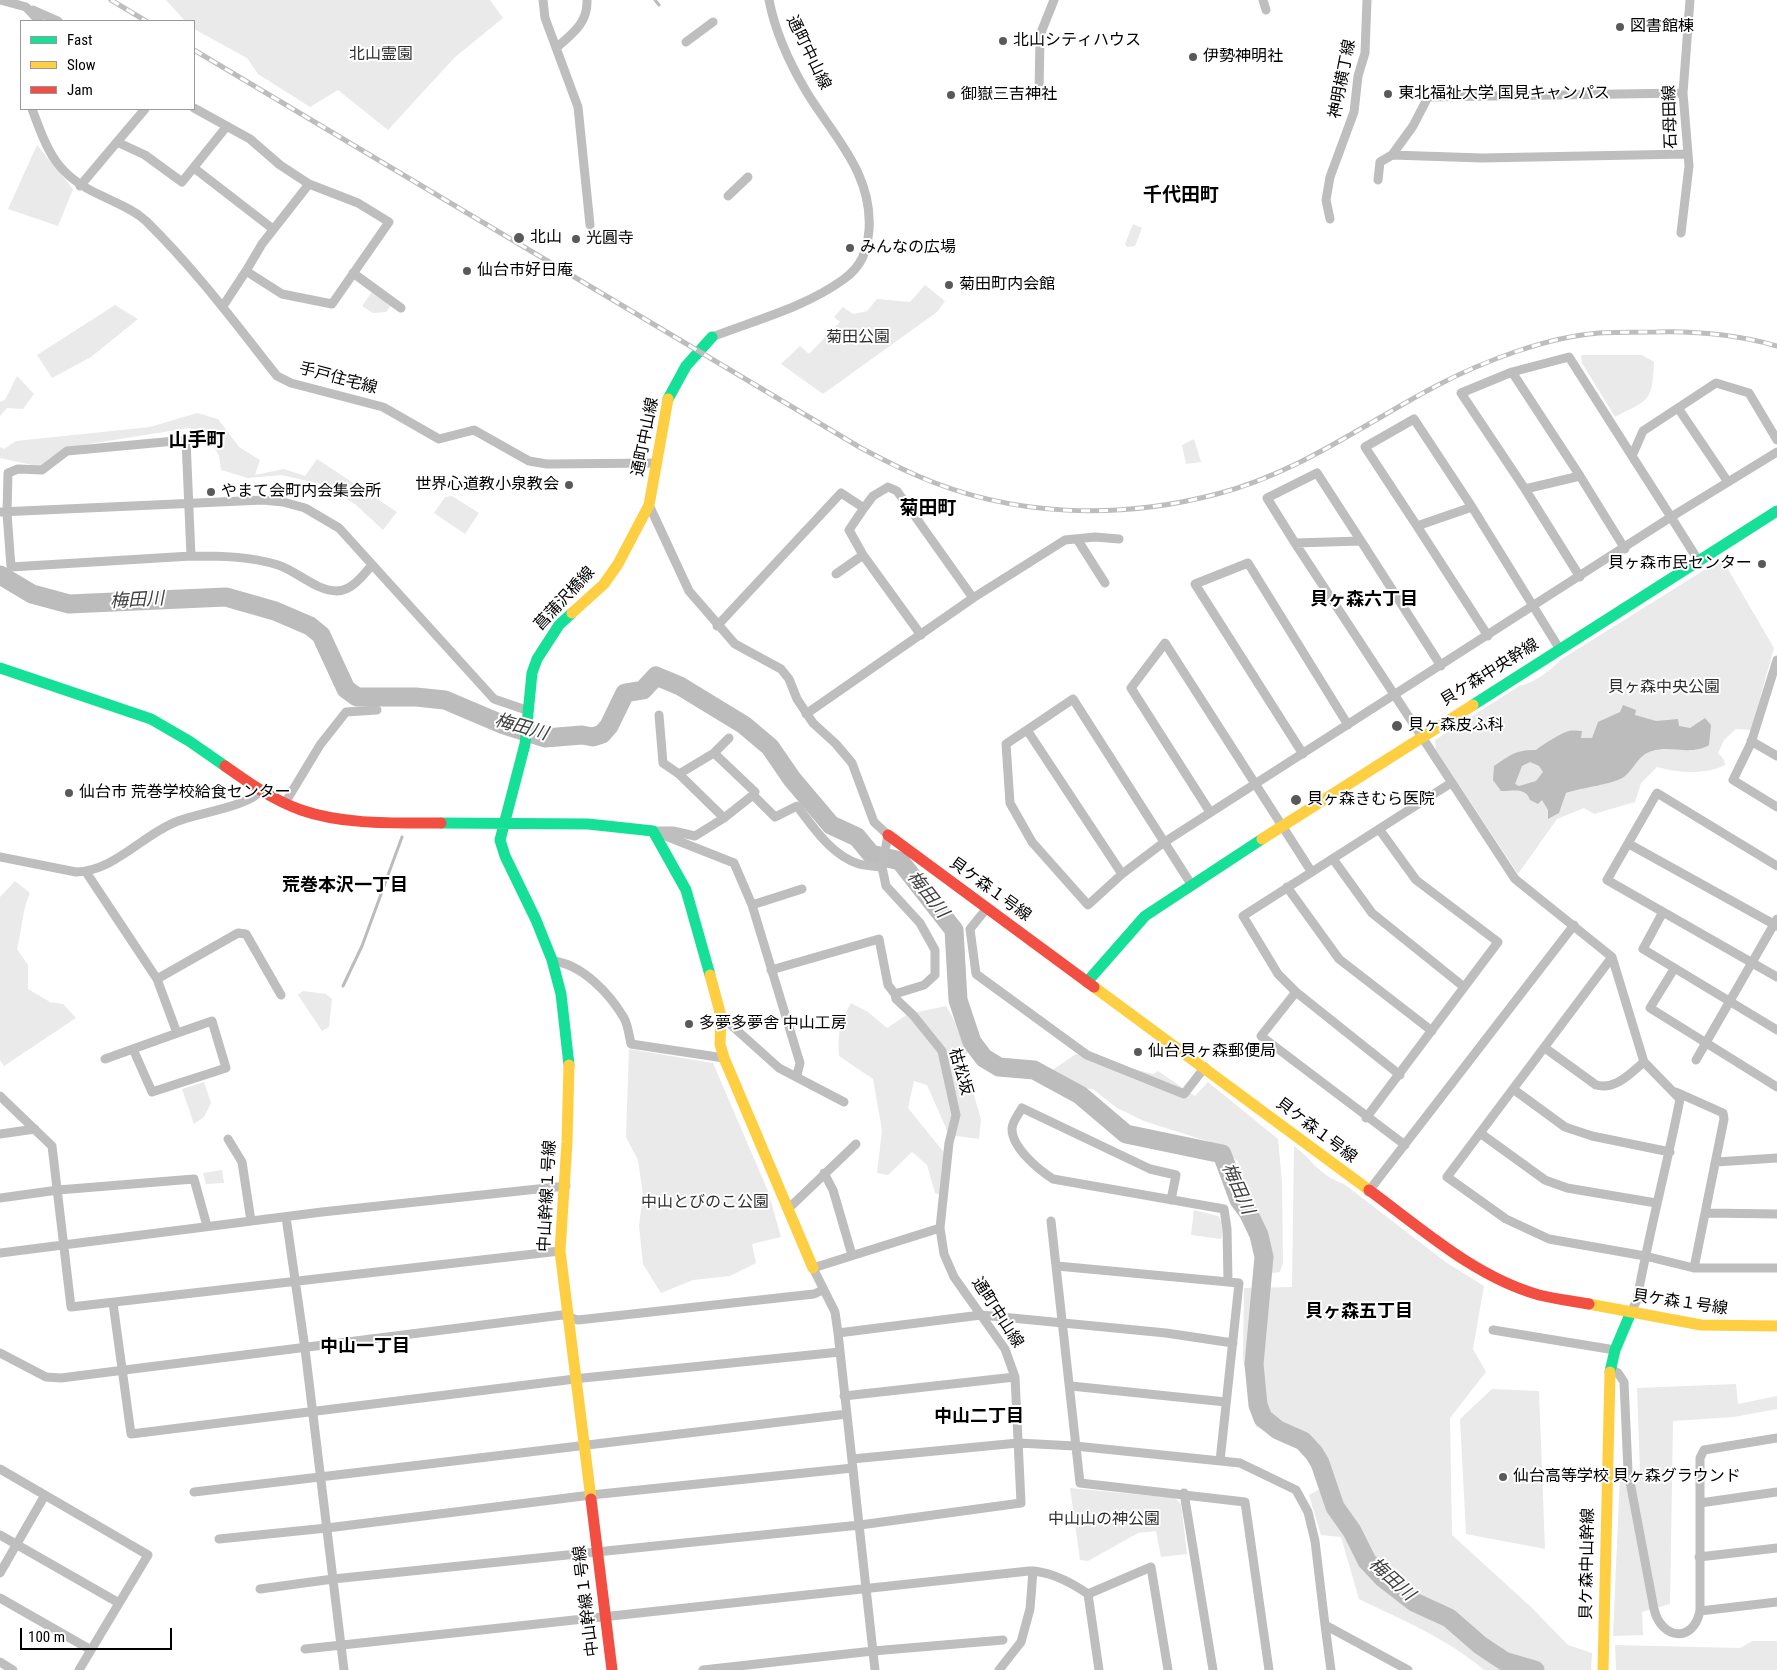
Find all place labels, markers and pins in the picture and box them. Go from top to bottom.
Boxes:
place label: 図書館棟 [1630,17,1694,37]
marker: 図書館棟 [1614,21,1626,33]
place label: 北山シティハウス [1013,31,1141,51]
marker: 北山シティハウス [997,35,1009,47]
place label: 伊勢神明社 [1203,47,1283,67]
marker: 伊勢神明社 [1187,51,1199,63]
place label: 東北福祉大学 国見キャンパス [1398,84,1610,104]
place label: 御嶽三吉神社 [961,85,1057,105]
marker: 東北福祉大学 国見キャンパス [1382,88,1394,100]
marker: 御嶽三吉神社 [945,89,957,101]
place label: 北山 [530,228,562,248]
place label: 光圓寺 [586,229,634,249]
marker: 北山 [512,231,526,245]
marker: 光圓寺 [570,233,582,245]
place label: みんなの広場 [860,238,956,258]
marker: みんなの広場 [844,242,856,254]
place label: 仙台市好日庵 [477,261,573,281]
marker: 仙台市好日庵 [461,265,473,277]
place label: 菊田町内会館 [959,275,1055,295]
marker: 菊田町内会館 [943,279,955,291]
place label: 世界心道教小泉教会 [415,475,559,495]
marker: 世界心道教小泉教会 [563,479,575,491]
place label: やまて会町内会集会所 [221,482,381,502]
marker: やまて会町内会集会所 [205,486,217,498]
place label: 貝ヶ森市民センター [1608,554,1752,574]
marker: 貝ヶ森市民センター [1756,558,1768,570]
place label: 貝ヶ森皮ふ科 [1408,716,1504,736]
marker: 貝ヶ森皮ふ科 [1390,719,1404,733]
place label: 仙台市 荒巻学校給食センター [79,783,291,803]
marker: 仙台市 荒巻学校給食センター [63,787,75,799]
place label: 貝ヶ森きむら医院 [1307,790,1435,810]
marker: 貝ヶ森きむら医院 [1289,793,1303,807]
place label: 多夢多夢舎 中山工房 [699,1014,847,1034]
marker: 多夢多夢舎 中山工房 [683,1018,695,1030]
place label: 仙台貝ヶ森郵便局 [1148,1042,1276,1062]
marker: 仙台貝ヶ森郵便局 [1132,1046,1144,1058]
place label: 仙台高等学校 貝ヶ森グラウンド [1513,1467,1741,1487]
marker: 仙台高等学校 貝ヶ森グラウンド [1497,1471,1509,1483]

